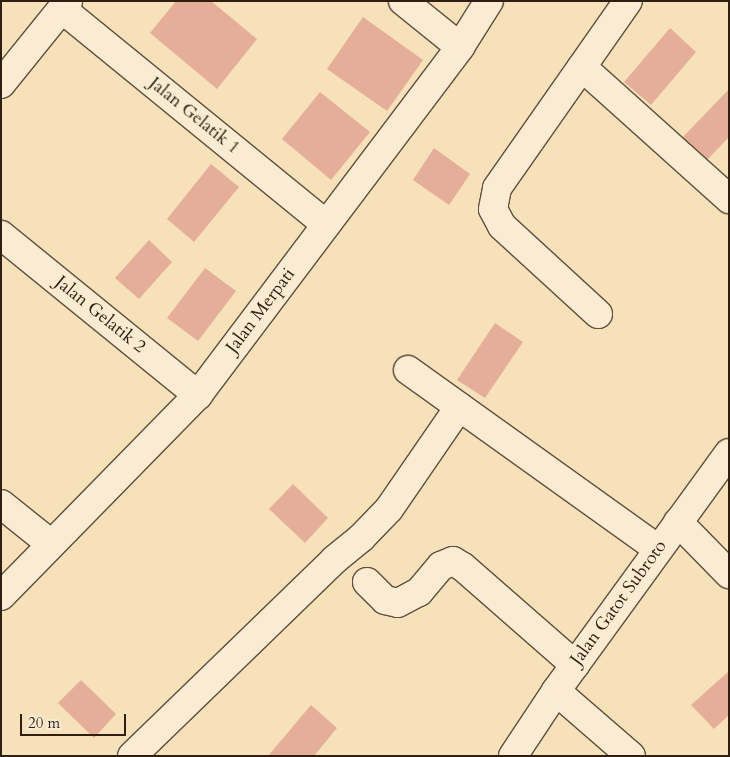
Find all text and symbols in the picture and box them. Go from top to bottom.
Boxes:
street label: Jalan Gelatik 1 [144,73,244,159]
street label: Jalan Merpati [222,264,300,358]
street label: Jalan Gelatik 2 [50,272,150,358]
street label: Jalan Gatot Subroto [566,536,672,670]
scale bar [22,704,129,736]
text: 20 m [28,713,60,733]

